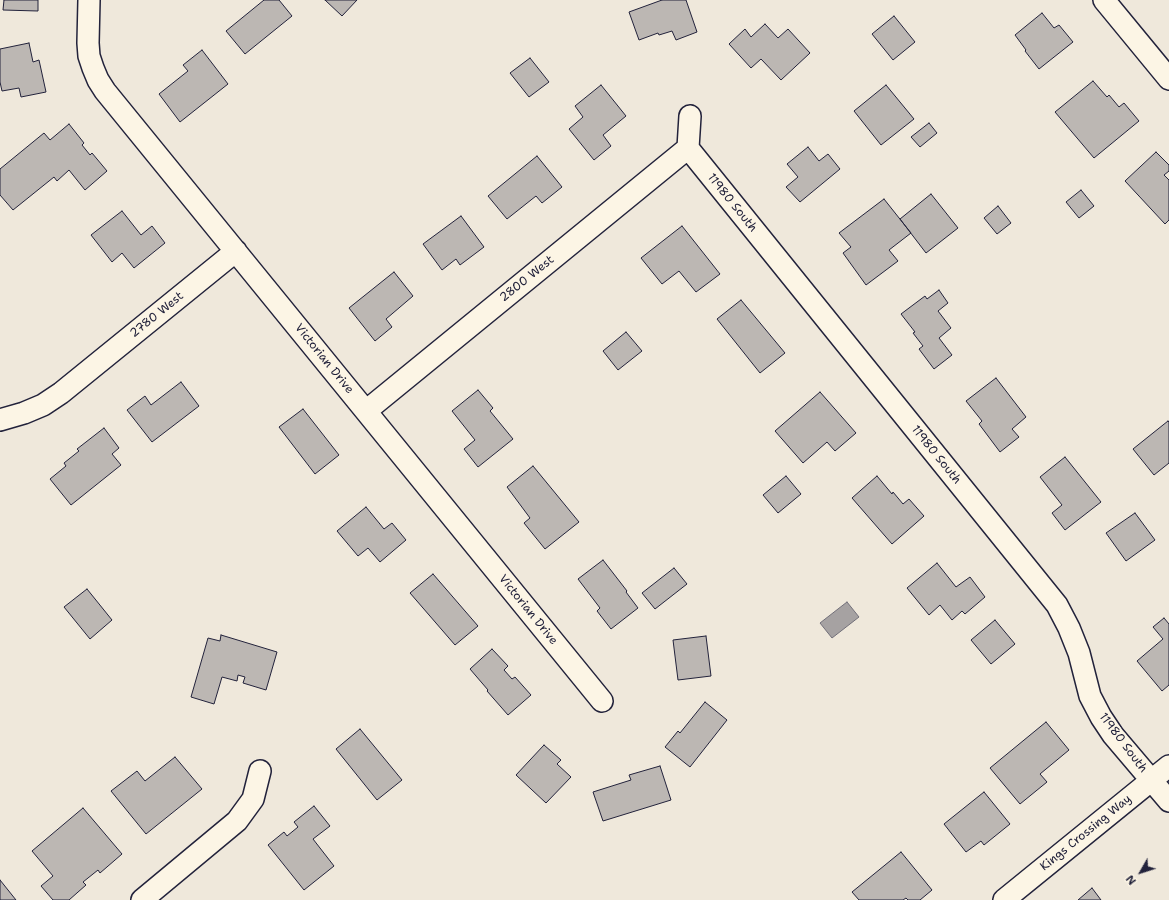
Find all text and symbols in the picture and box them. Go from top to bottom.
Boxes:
street label: 11980 South [704,171,760,235]
street label: 2800 West [497,253,557,305]
street label: 2780 West [127,289,187,341]
street label: Victorian Drive [291,321,357,397]
street label: 11980 South [908,423,964,487]
street label: Victorian Drive [495,572,561,648]
street label: 11980 South [1096,710,1150,776]
street label: Kings Crossing Way [1038,792,1134,874]
north arrow [1121,852,1161,892]
text: N [1123,872,1140,888]

